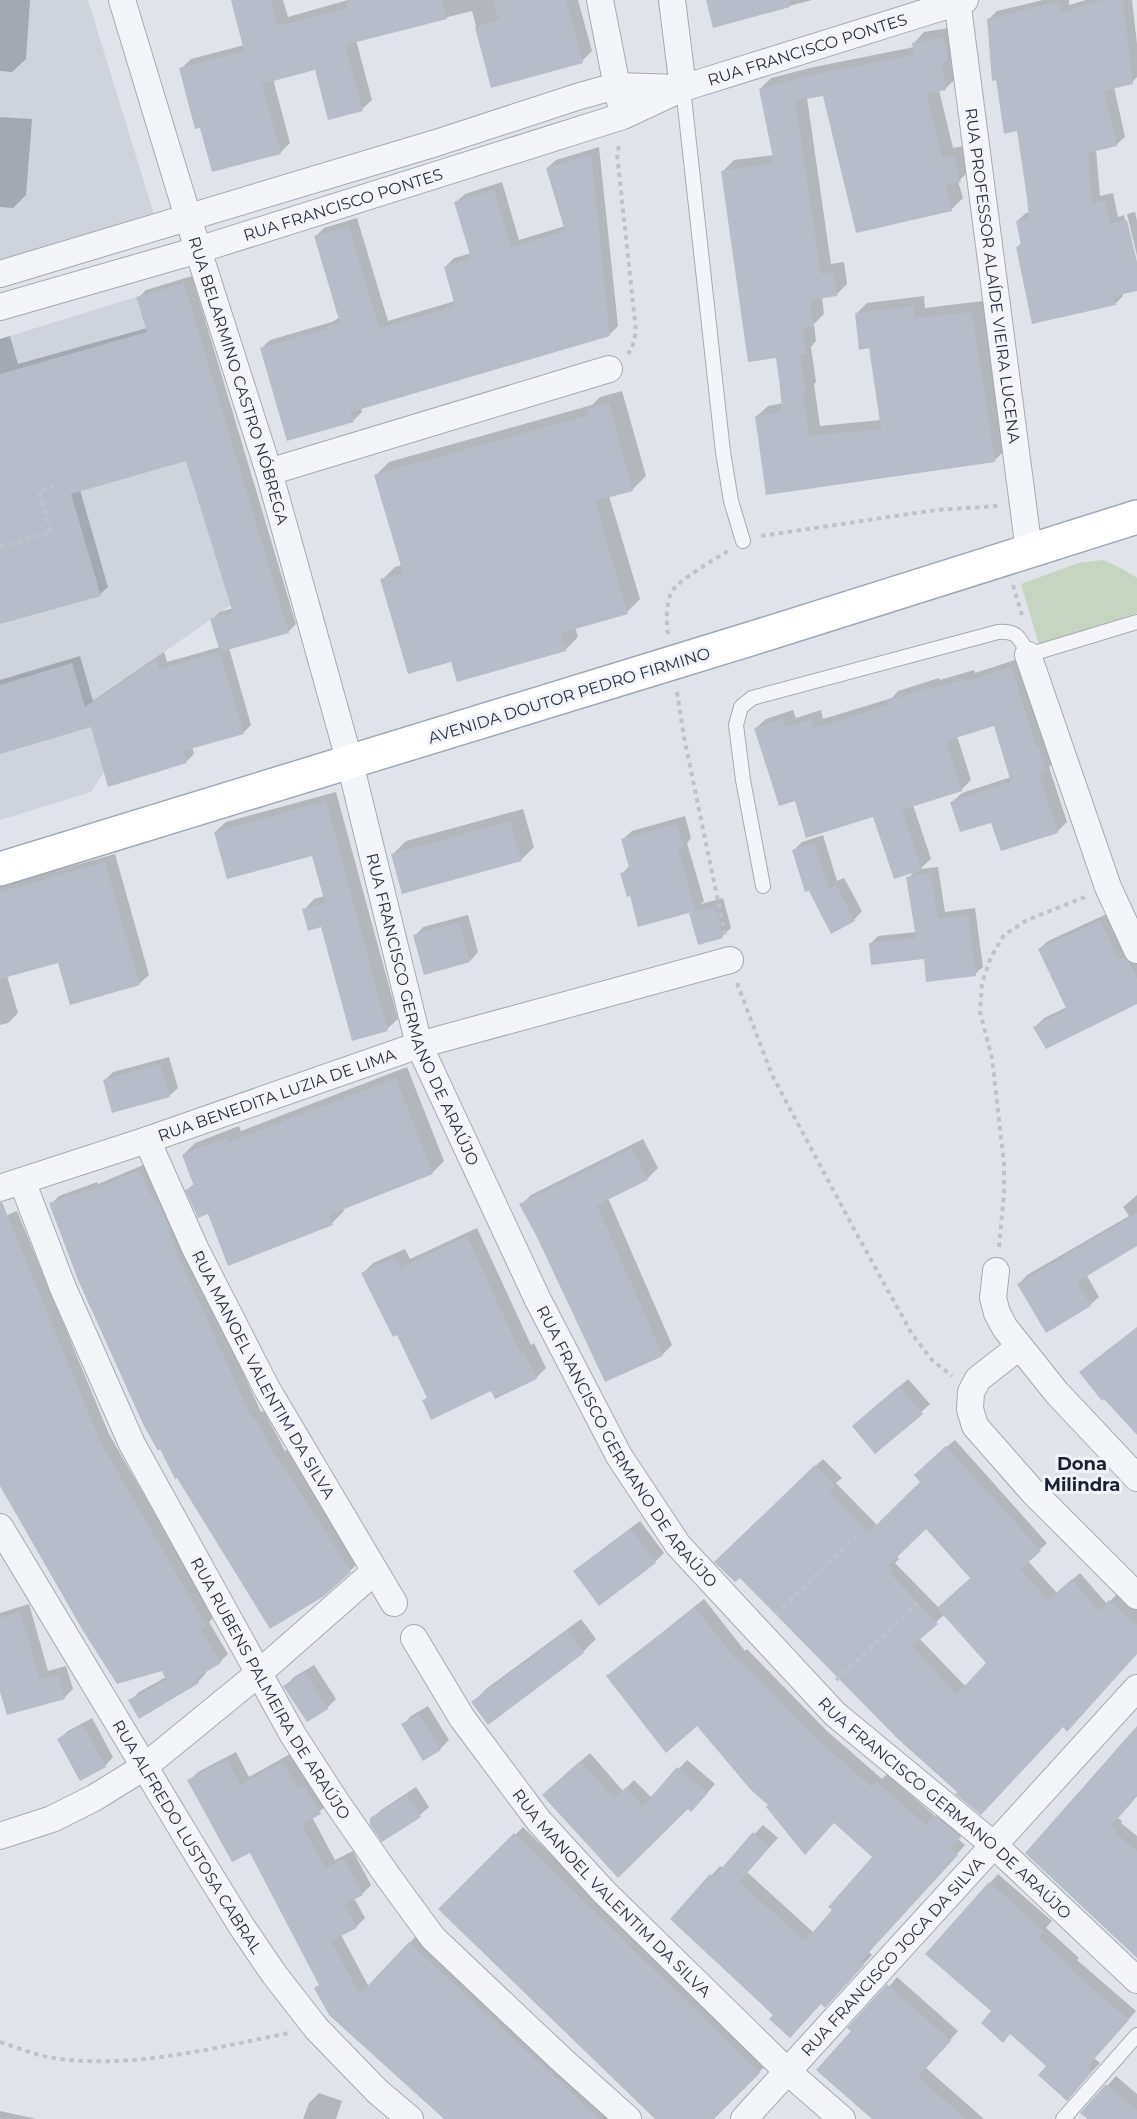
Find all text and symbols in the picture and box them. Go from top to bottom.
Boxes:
street label: RUA FRANCISCO PONTES [705,10,910,90]
street label: RUA PROFESSOR ALAÍDE VIEIRA LUCENA [961,107,1024,445]
street label: RUA FRANCISCO PONTES [241,164,445,245]
street label: RUA BELARMINO CASTRO NÓBREGA [184,234,292,527]
street label: AVENIDA DOUTOR PEDRO FIRMINO [426,643,712,748]
street label: RUA FRANCISCO GERMANO DE ARAÚJO [362,851,483,1169]
street label: RUA BENEDITA LUZIA DE LIMA [155,1045,399,1145]
street label: RUA MANOEL VALENTIM DA SILVA [188,1247,339,1503]
street label: RUA FRANCISCO GERMANO DE ARAÚJO [533,1302,721,1591]
district label: Dona Milindra [1044,1453,1120,1496]
street label: RUA RUBENS PALMEIRA DE ARAÚJO [187,1554,354,1823]
street label: RUA FRANCISCO GERMANO DE ARAÚJO [814,1693,1075,1923]
street label: RUA ALFREDO LUSTOSA CABRAL [108,1717,267,1958]
street label: RUA MANOEL VALENTIM DA SILVA [508,1785,715,2002]
street label: RUA FRANCISCO JOCA DA SILVA [797,1853,988,2060]

